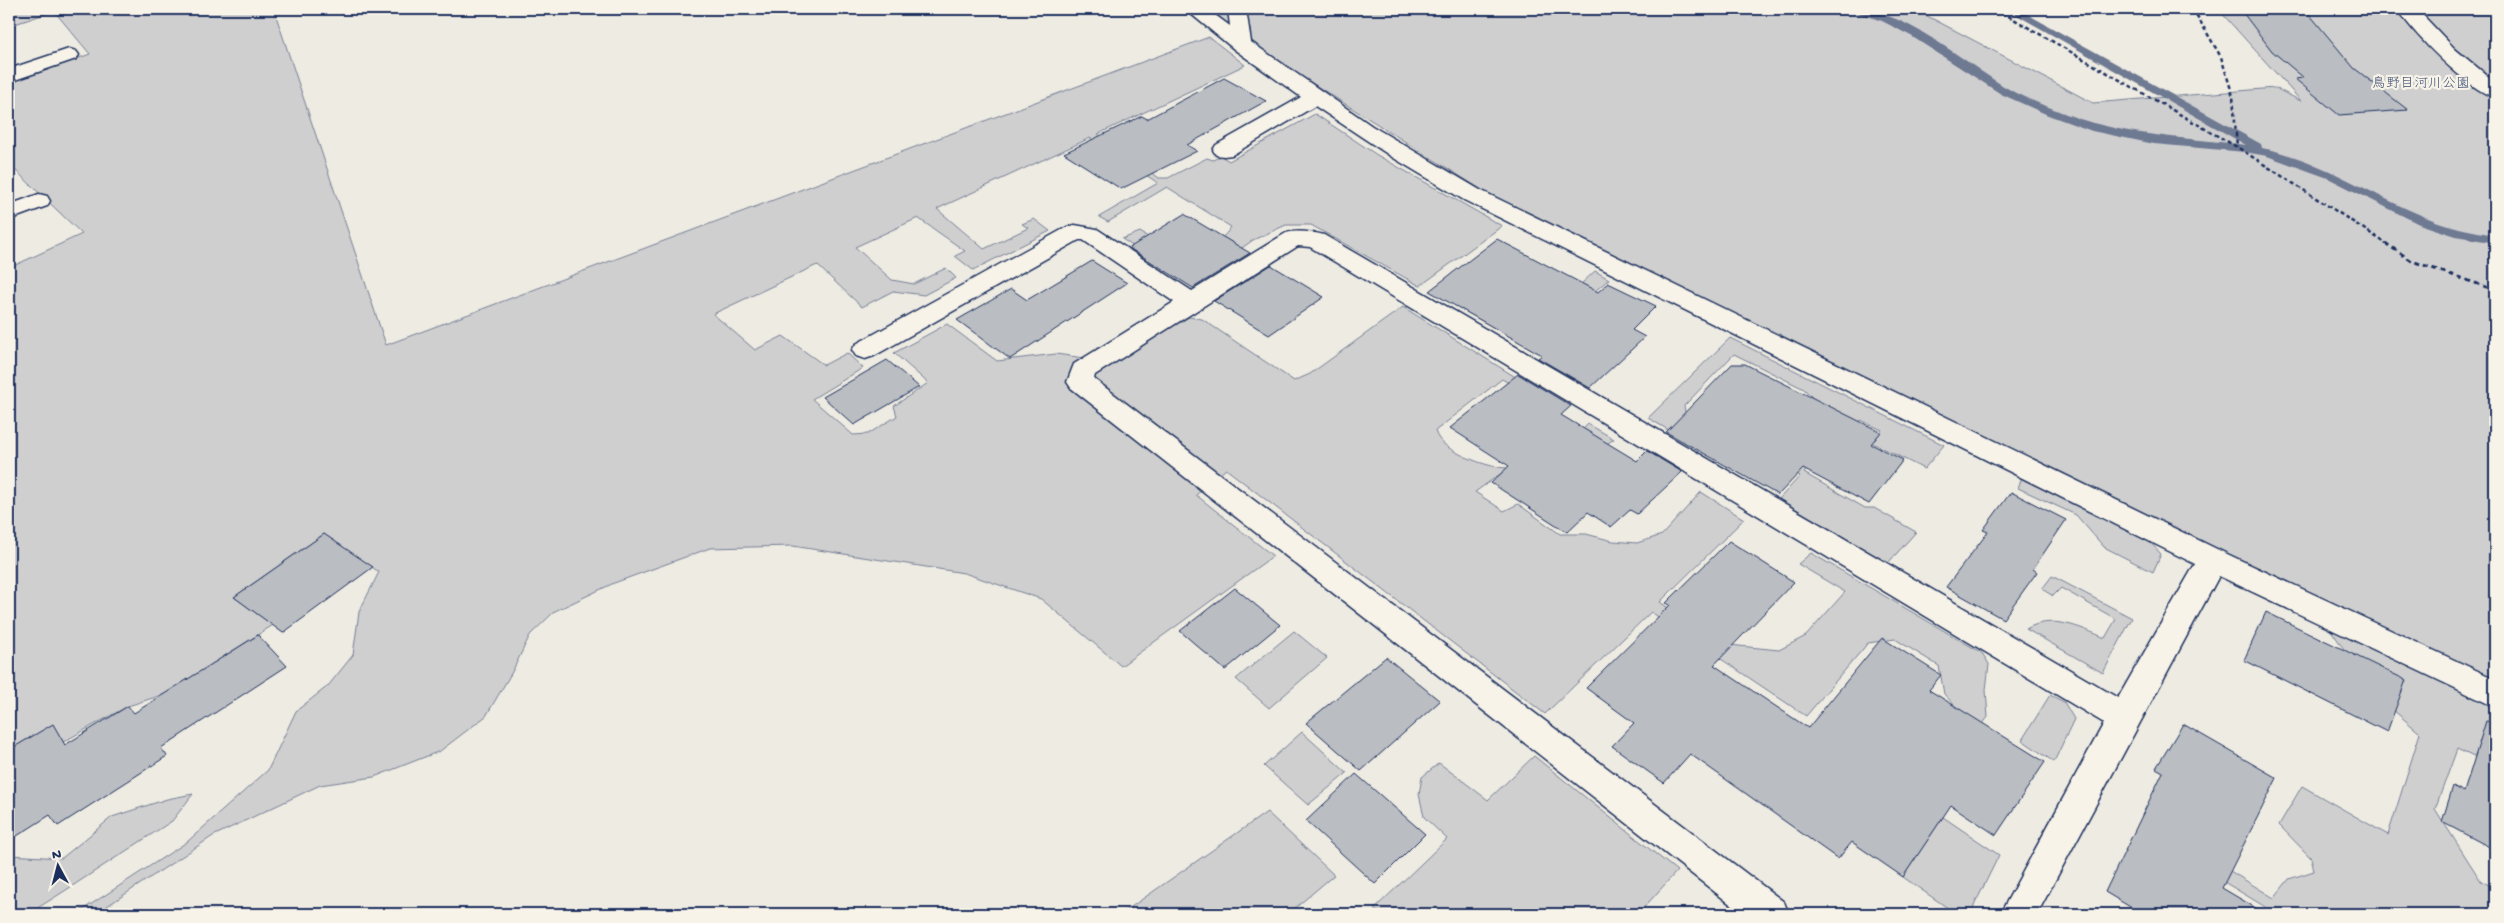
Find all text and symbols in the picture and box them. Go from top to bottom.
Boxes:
park label: 鳥野目河川公園 [2372,76,2470,93]
north arrow [32,840,82,890]
text: N [51,847,62,865]

